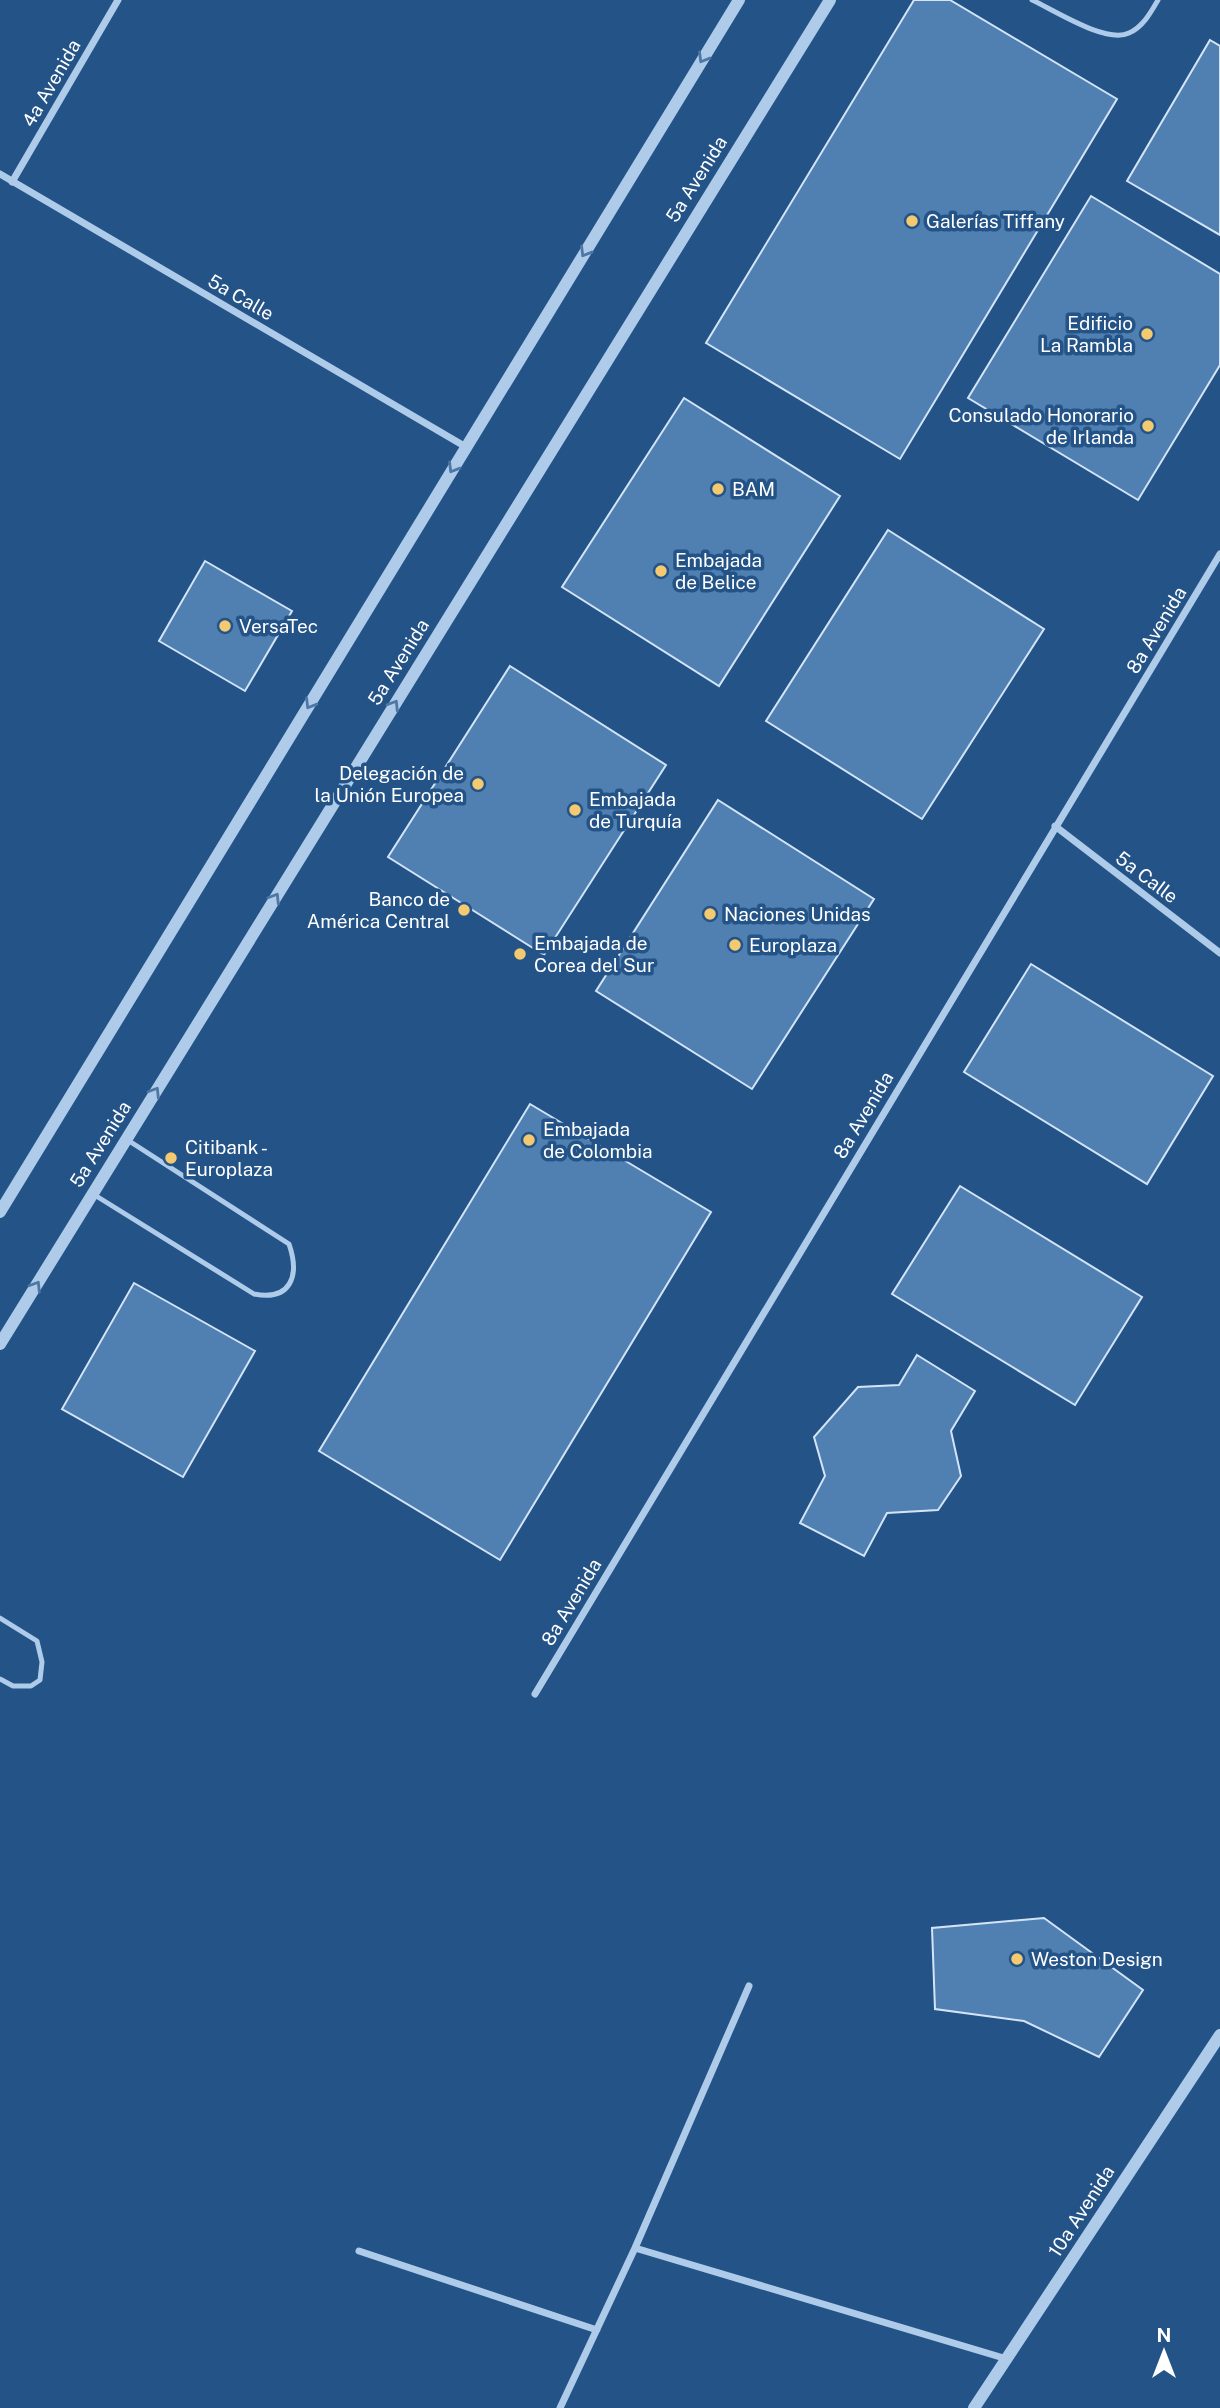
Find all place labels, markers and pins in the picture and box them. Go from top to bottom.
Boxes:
place label: Galerías Tiffany [926,210,1065,232]
marker: Galerías Tiffany [904,213,920,229]
place label: Edificio La Rambla [1040,312,1133,356]
marker: Edificio La Rambla [1139,326,1155,342]
place label: Consulado Honorario de Irlanda [948,404,1134,448]
marker: Consulado Honorario de Irlanda [1140,418,1156,434]
place label: BAM [732,478,775,500]
marker: BAM [710,481,726,497]
place label: Embajada de Belice [675,549,762,593]
marker: Embajada de Belice [653,563,669,579]
place label: VersaTec [239,615,318,637]
marker: VersaTec [217,618,233,634]
place label: Delegación de la Unión Europea [315,762,464,806]
marker: Delegación de la Unión Europea [470,776,486,792]
place label: Embajada de Turquía [589,788,682,832]
marker: Embajada de Turquía [567,802,583,818]
place label: Banco de América Central [307,888,450,932]
marker: Banco de América Central [456,902,472,918]
place label: Naciones Unidas [724,903,871,925]
marker: Naciones Unidas [702,906,718,922]
place label: Embajada de Corea del Sur [534,932,654,976]
place label: Europlaza [749,934,837,956]
marker: Europlaza [727,937,743,953]
marker: Embajada de Corea del Sur [512,946,528,962]
place label: Embajada de Colombia [543,1118,652,1162]
marker: Embajada de Colombia [521,1132,537,1148]
place label: Citibank - Europlaza [185,1136,273,1180]
marker: Citibank - Europlaza [163,1150,179,1166]
place label: Weston Design [1031,1948,1163,1970]
marker: Weston Design [1009,1951,1025,1967]

